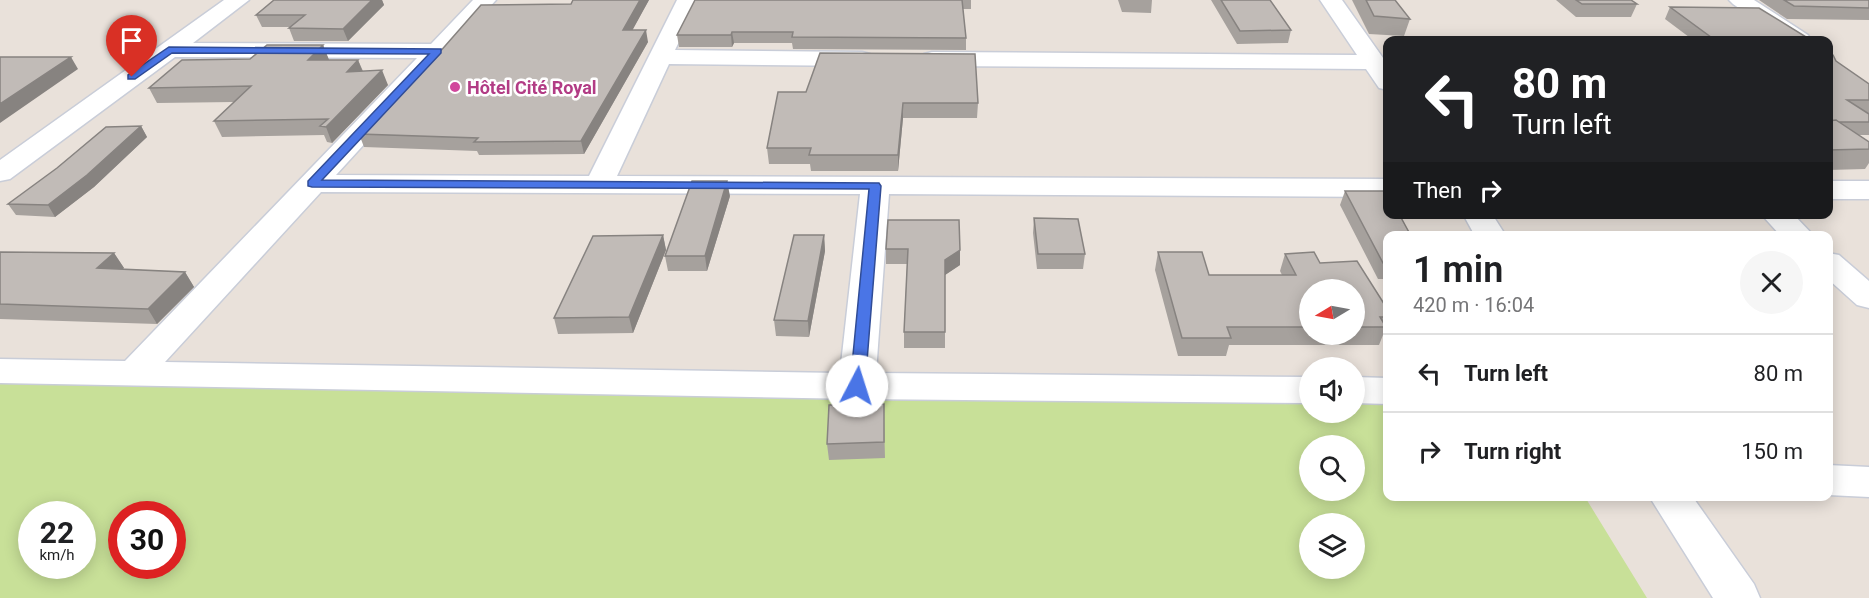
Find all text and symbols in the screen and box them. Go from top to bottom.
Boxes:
pin [106,15,157,77]
icon: arrive [115,24,148,57]
text: 80 m [1512,59,1607,108]
icon: left [1413,60,1491,138]
place label: Hôtel Cité Royal [467,77,597,98]
marker: Hôtel Cité Royal [448,80,462,94]
text: Turn left [1512,109,1612,141]
icon: right [1474,174,1507,207]
text: Then [1413,178,1462,203]
text: 1 min [1413,249,1503,291]
button: close [1740,251,1803,314]
north arrow [1299,279,1365,345]
map controls [1299,279,1365,579]
text: 420 m · 16:04 [1413,293,1534,317]
position arrow [825,354,889,418]
button: sound [1299,357,1365,423]
icon: left [1413,357,1446,390]
text: Turn left [1464,361,1548,386]
text: 80 m [1754,361,1803,386]
button: search [1299,435,1365,501]
icon: right [1413,435,1446,468]
text: Turn right [1464,439,1561,464]
text: 150 m [1741,439,1803,464]
speed limit sign: 30 [108,501,186,579]
button: layers [1299,513,1365,579]
text: 22 [40,515,74,550]
text: km/h [39,546,75,564]

